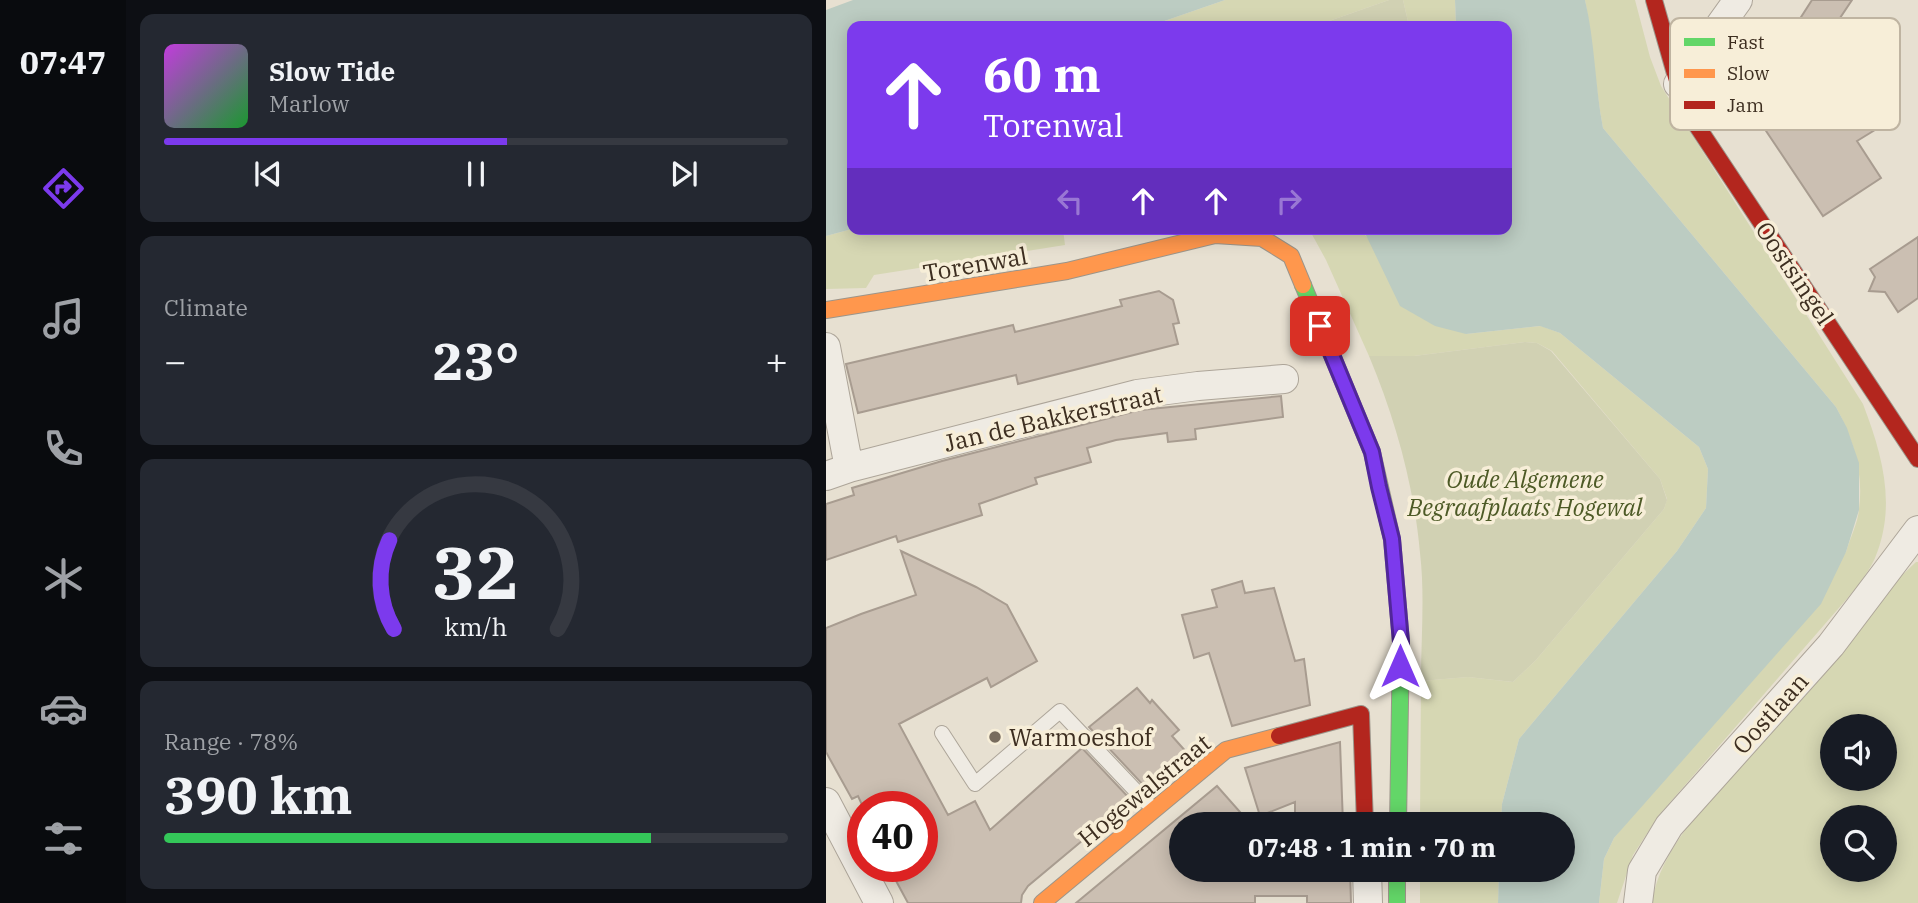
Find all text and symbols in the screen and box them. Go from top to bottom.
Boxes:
legend [1670,18,1900,130]
text: Fast [1727,30,1765,54]
text: 07:47 [20,41,106,83]
text: 60 m [983,42,1101,105]
icon: ahead [868,49,959,140]
text: Slow Tide [269,54,395,88]
text: Slow [1727,61,1769,85]
text: Marlow [269,88,349,118]
text: Jam [1727,93,1764,117]
text: Torenwal [983,104,1124,146]
icon: previous [249,155,287,193]
icon: pause [457,155,495,193]
icon: next [665,155,703,193]
icon: directions [39,164,88,213]
icon: left [1051,182,1089,220]
icon: ahead [1124,182,1162,220]
icon: ahead [1197,182,1235,220]
icon: right [1270,182,1308,220]
street label: Oostsingel [1749,215,1841,331]
street label: Torenwal [920,239,1030,289]
text: Climate [164,292,248,322]
icon: music [39,294,88,343]
pin [1290,296,1350,356]
icon: arrive [1301,307,1339,345]
text: 23° [433,327,519,394]
text: − [164,336,187,385]
text: + [765,336,788,385]
street label: Jan de Bakkerstraat [941,377,1165,459]
icon: phone [39,424,88,473]
park label: Oude Algemene Begraafplaats Hogewal [1406,463,1644,523]
text: 32 [432,524,520,619]
icon: climate [39,554,88,603]
text: km/h [444,609,508,642]
position arrow [1363,629,1437,703]
street label: Oostlaan [1725,665,1815,761]
icon: car [39,684,88,733]
map controls [1820,714,1897,882]
button: sound [1820,714,1897,791]
place label: Warmoeshof [1009,721,1154,753]
text: Range · 78% [164,726,298,756]
street label: Hogewalstraat [1071,727,1217,853]
marker: Warmoeshof [987,729,1003,745]
text: 390 km [164,761,353,828]
speed limit sign: 40 [847,791,938,882]
button: search [1820,805,1897,882]
icon: filters [39,814,88,863]
text: 07:48 · 1 min · 70 m [1248,830,1496,864]

